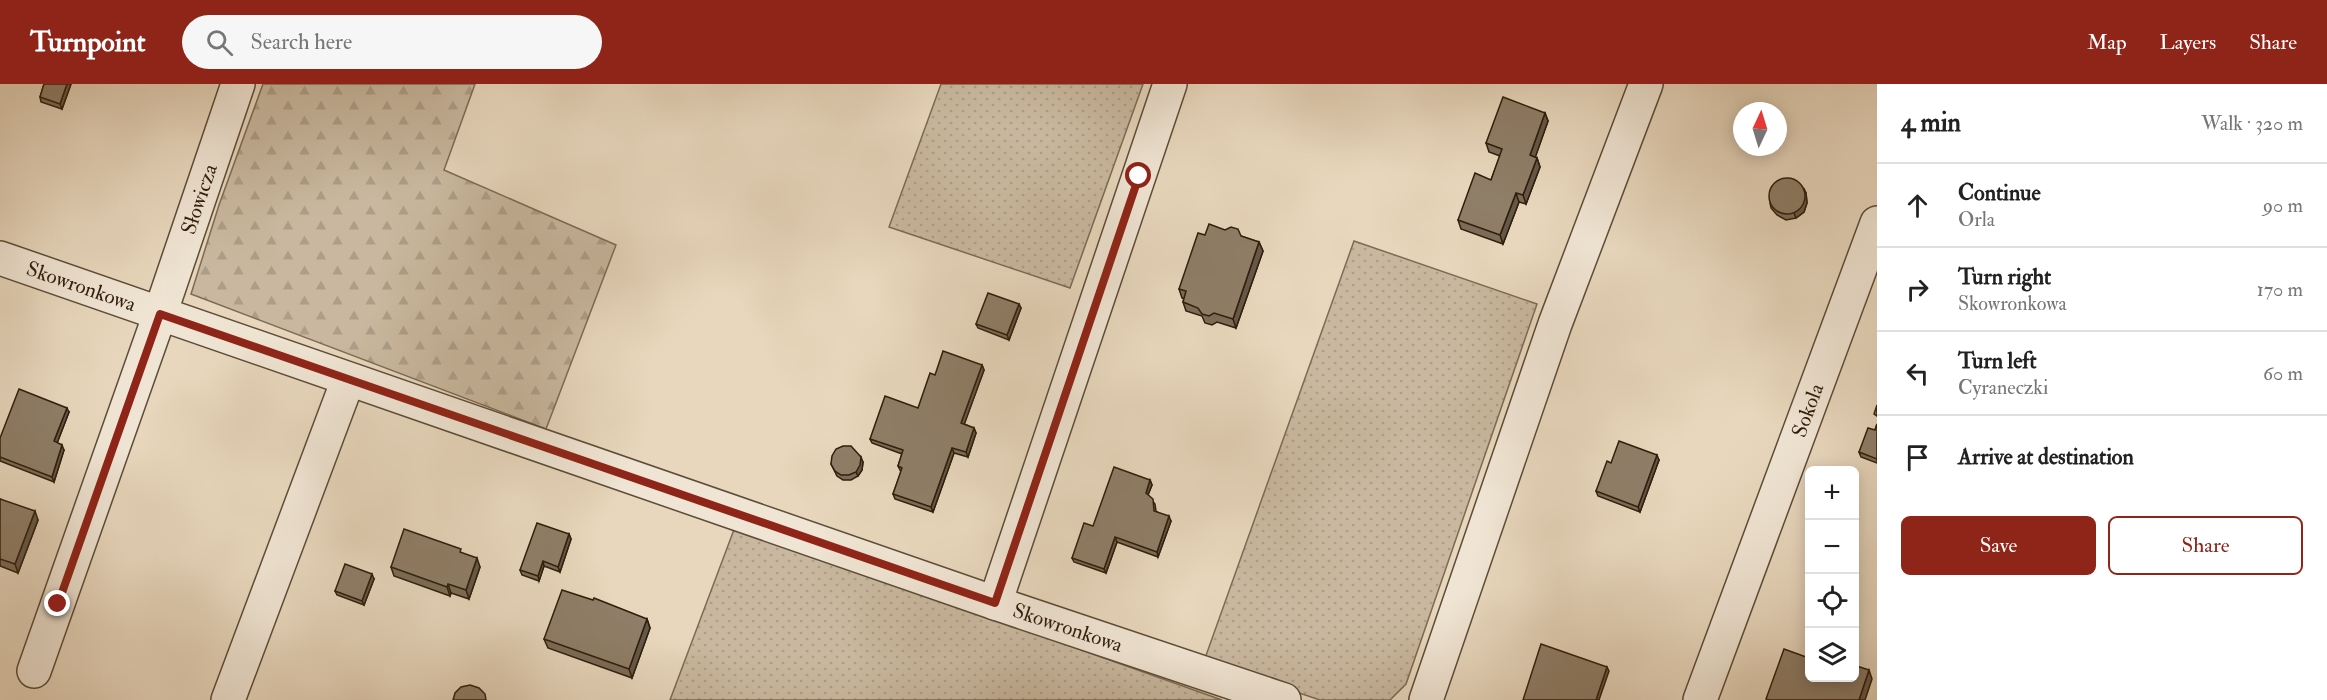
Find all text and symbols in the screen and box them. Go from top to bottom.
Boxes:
search box [182,15,602,69]
text: Turnpoint [30,25,146,60]
icon: search [203,26,236,59]
text: Search here [251,28,352,56]
text: Map [2087,29,2127,56]
text: Layers [2160,29,2216,56]
text: Share [2249,29,2297,56]
north arrow [1733,102,1787,156]
text: 4 min [1901,107,1961,139]
text: Walk · 320 m [2201,111,2303,136]
street label: Słowicza [175,160,224,238]
route start [1125,162,1151,188]
text: Continue [1958,179,2041,207]
icon: ahead [1901,189,1934,222]
text: 90 m [2263,193,2303,218]
text: Orla [1958,207,1995,232]
street label: Skowronkowa [23,255,140,318]
text: Turn right [1958,263,2051,291]
icon: right [1901,273,1934,306]
text: 170 m [2257,277,2303,302]
text: Skowronkowa [1958,291,2067,316]
text: Turn left [1958,347,2037,375]
icon: left [1901,357,1934,390]
text: 60 m [2263,361,2303,386]
text: Cyraneczki [1958,375,2048,400]
street label: Sokola [1786,379,1830,441]
icon: arrive [1901,441,1934,474]
text: Arrive at destination [1958,443,2134,471]
map controls [1805,466,1859,682]
button: + [1805,466,1859,520]
button: Save [1901,516,2096,575]
button: Share [2108,516,2303,575]
button: − [1805,520,1859,574]
button: locate [1805,574,1859,628]
route end [44,590,70,616]
street label: Skowronkowa [1009,597,1127,659]
button: layers [1805,628,1859,682]

